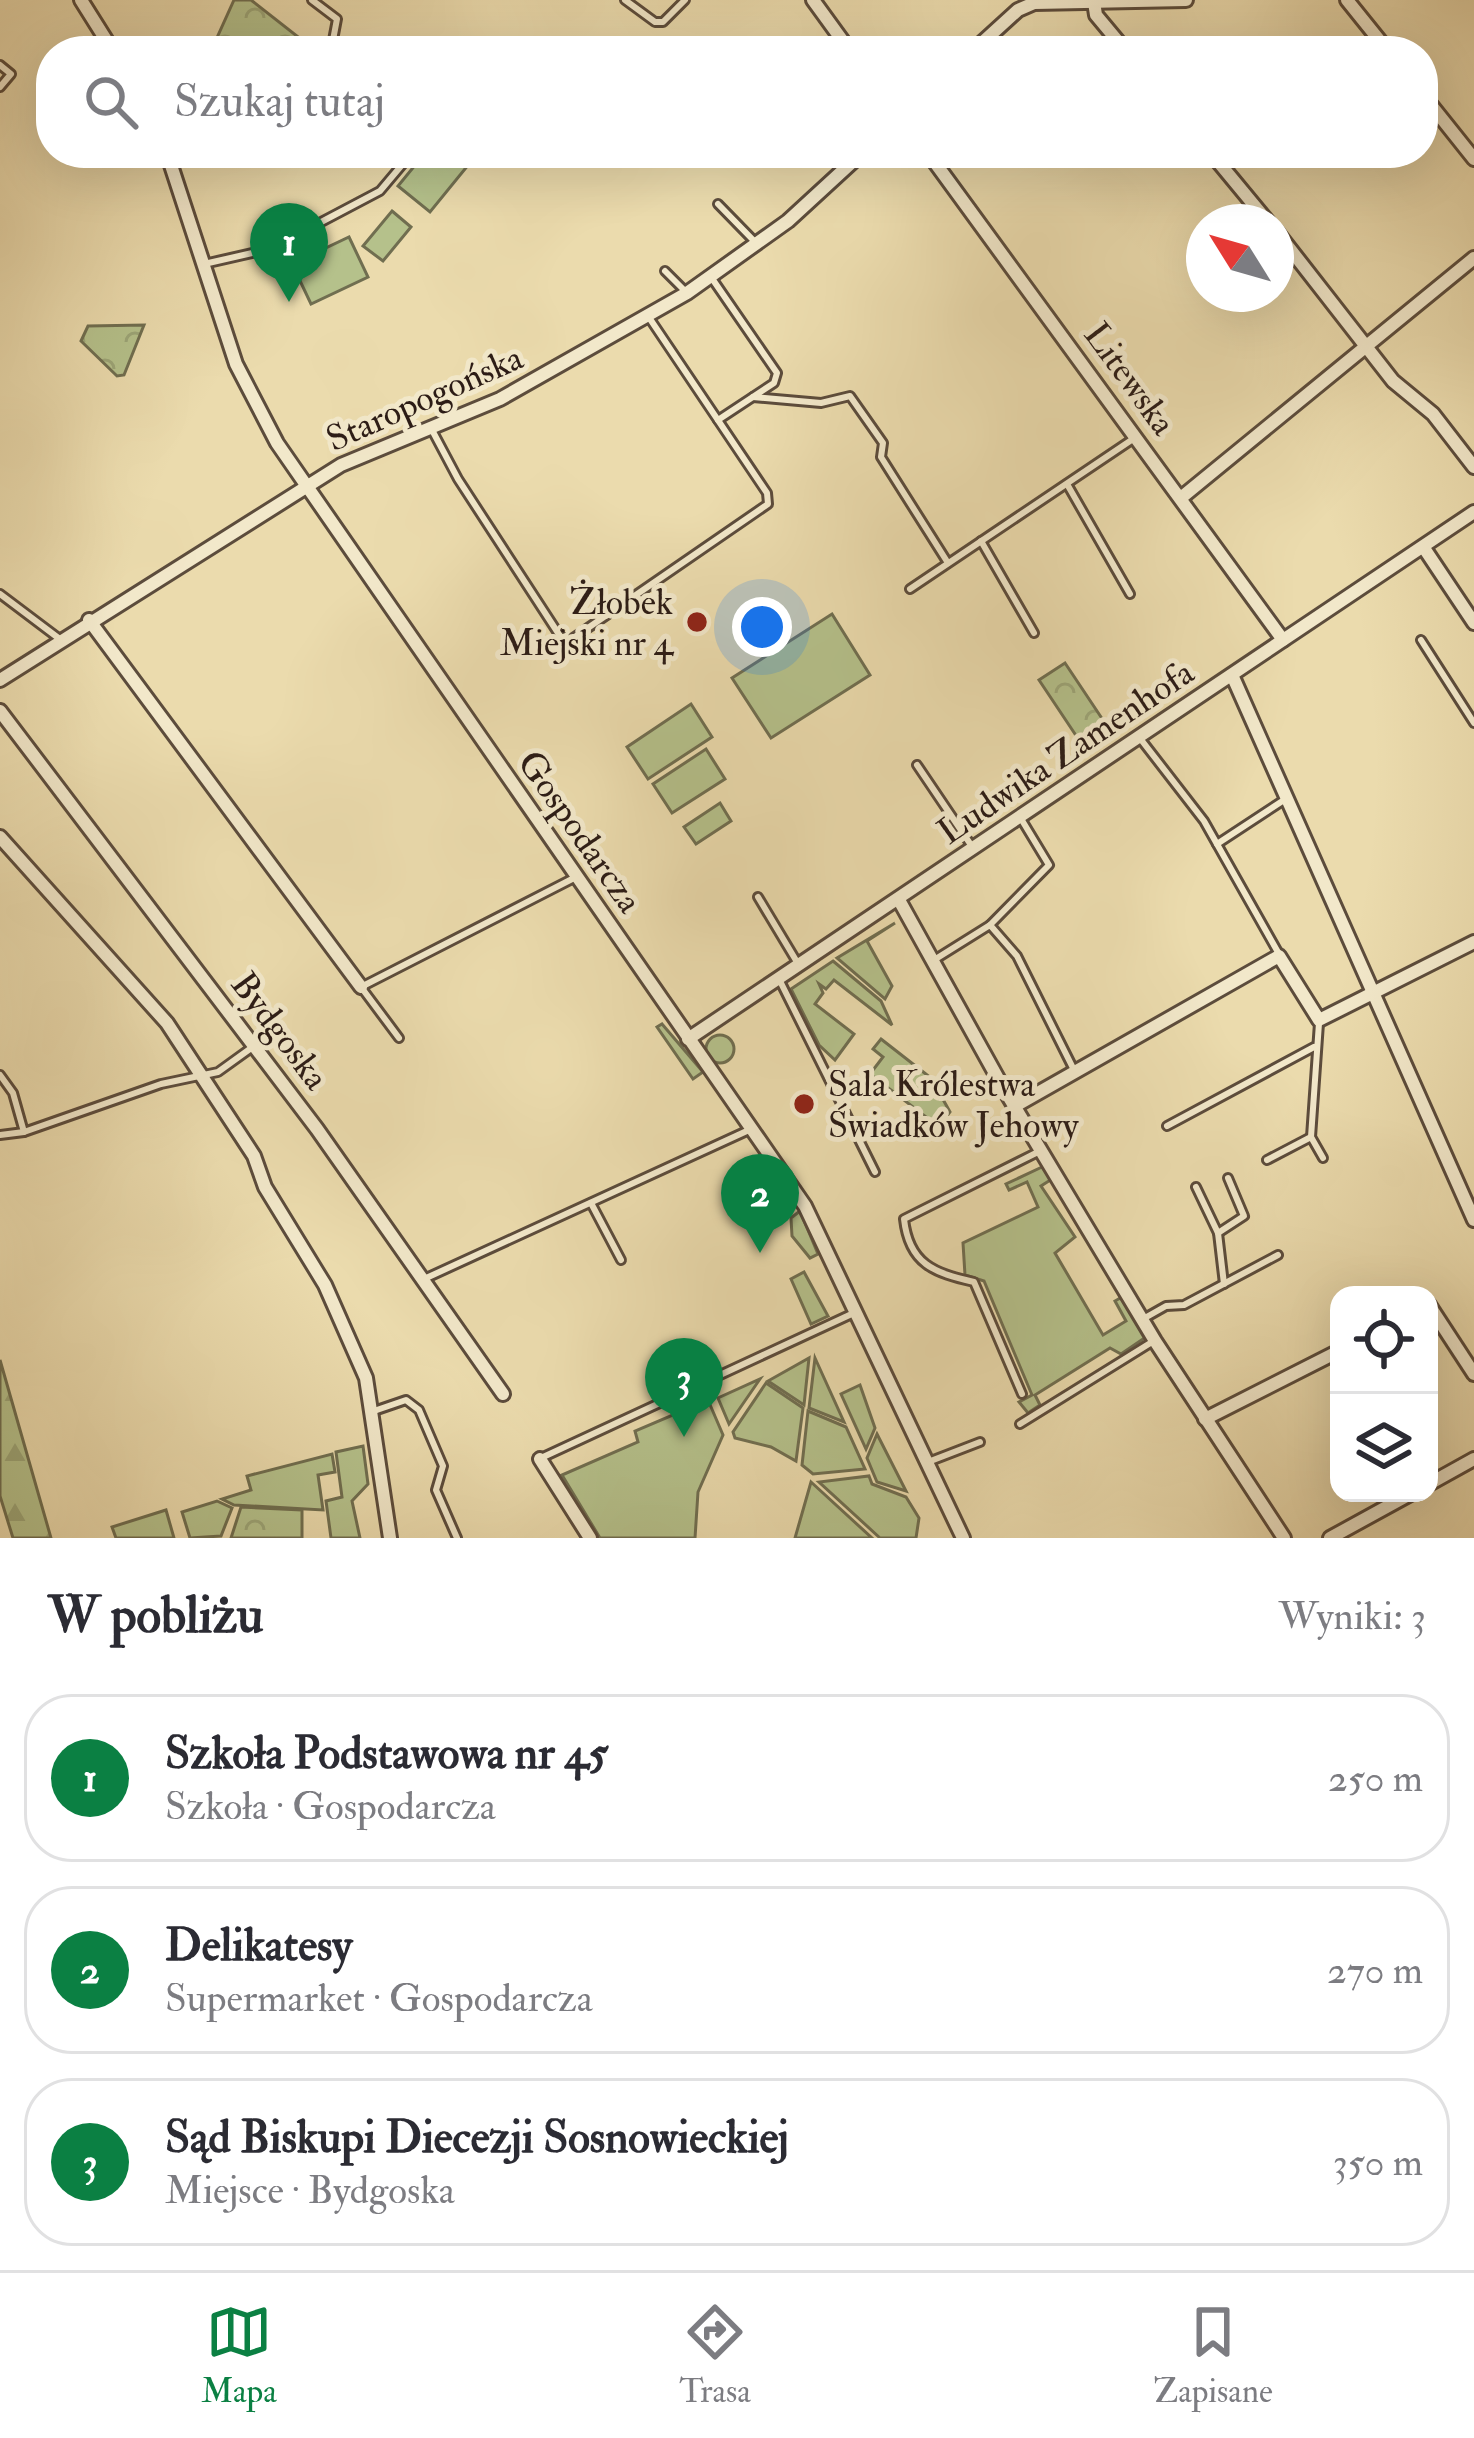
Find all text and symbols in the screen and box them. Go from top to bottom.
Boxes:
search box [36,36,1438,168]
icon: search [78,69,144,135]
text: Szukaj tutaj [174,74,385,130]
pin: 1 [250,203,328,302]
north arrow [1186,204,1294,312]
street label: Litewska [1074,314,1186,445]
street label: Staropogońska [319,335,531,462]
place label: Żłobek Miejski nr 4 [500,579,675,666]
your location [732,597,792,657]
marker: Żłobek Miejski nr 4 [684,609,710,635]
street label: Ludwika Zamenhofa [929,649,1203,855]
street label: Gospodarcza [507,742,653,923]
street label: Bydgoska [221,963,339,1100]
place label: Sala Królestwa Świadków Jehowy [828,1062,1080,1148]
marker: Sala Królestwa Świadków Jehowy [791,1091,817,1117]
pin: 2 [721,1154,799,1253]
map controls [1330,1286,1438,1502]
button: locate [1330,1286,1438,1394]
pin: 3 [645,1338,723,1437]
button: layers [1330,1394,1438,1502]
text: W pobliżu [48,1584,263,1648]
text: Wyniki: 3 [1279,1592,1426,1641]
text: Szkoła Podstawowa nr 45 [165,1726,608,1782]
text: 1 [83,1754,97,1803]
text: 250 m [1328,1754,1423,1803]
text: Szkoła · Gospodarcza [165,1782,496,1831]
text: Delikatesy [165,1918,352,1974]
text: 2 [80,1946,100,1995]
text: 270 m [1327,1946,1423,1995]
text: Supermarket · Gospodarcza [165,1974,593,2023]
text: Sąd Biskupi Diecezji Sosnowieckiej [165,2110,789,2166]
text: 3 [83,2138,97,2187]
text: 350 m [1333,2138,1423,2187]
text: Miejsce · Bydgoska [165,2166,455,2215]
tab: Mapa [201,2299,277,2412]
tab: Trasa [679,2299,751,2412]
tab: Zapisane [1153,2299,1273,2412]

